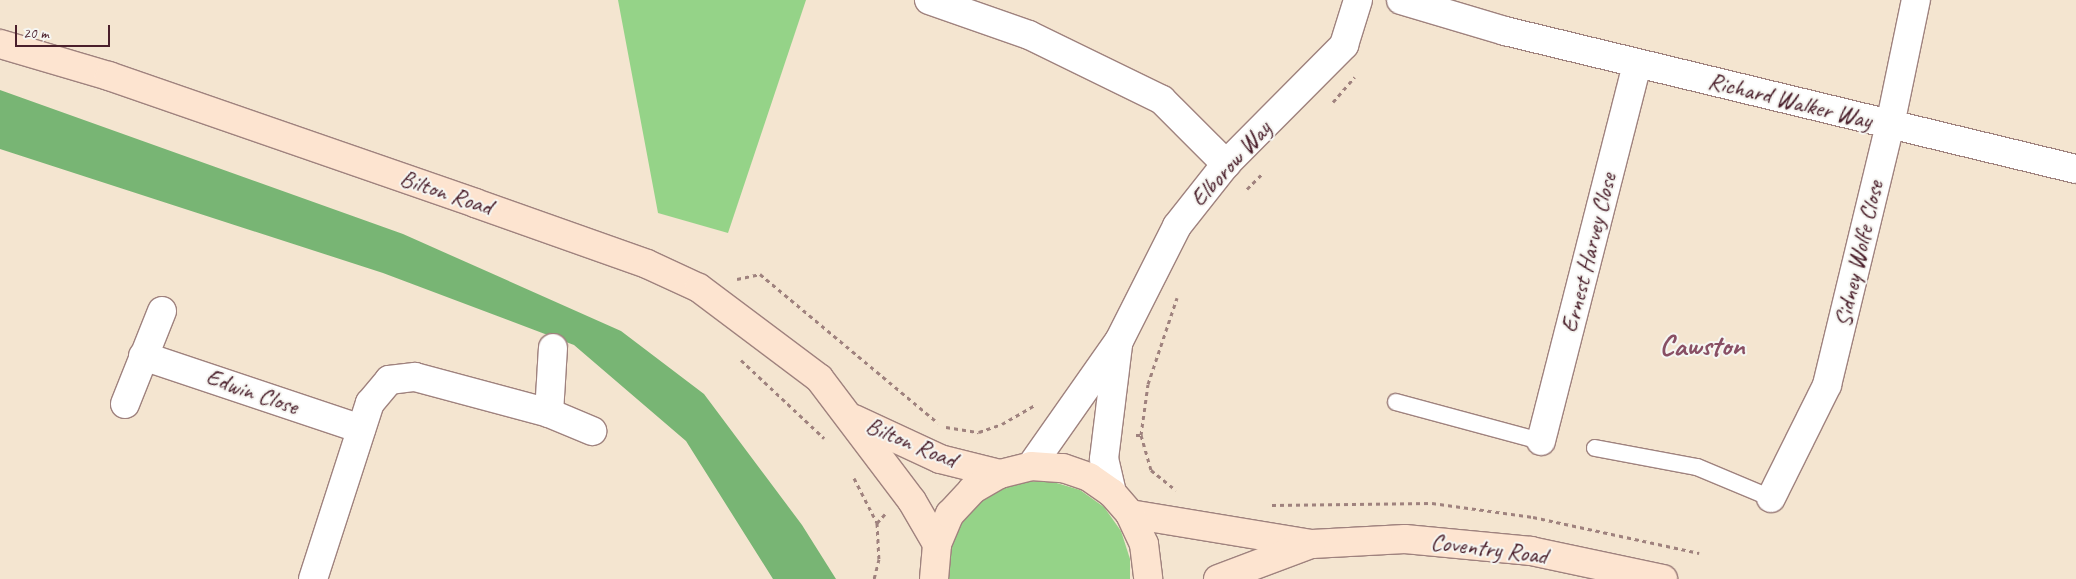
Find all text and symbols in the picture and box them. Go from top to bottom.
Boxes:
scale bar [18,15,112,47]
text: 20 m [23,24,49,43]
street label: Richard Walker Way [1705,67,1875,135]
street label: Elborow Way [1185,115,1277,213]
street label: Bilton Road [397,164,495,222]
street label: Ernest Harvey Close [1555,170,1623,336]
street label: Sidney Wolfe Close [1828,178,1890,330]
district label: Cawston [1659,329,1745,363]
street label: Edwin Close [202,363,302,421]
street label: Bilton Road [862,411,960,475]
street label: Coventry Road [1429,528,1549,570]

